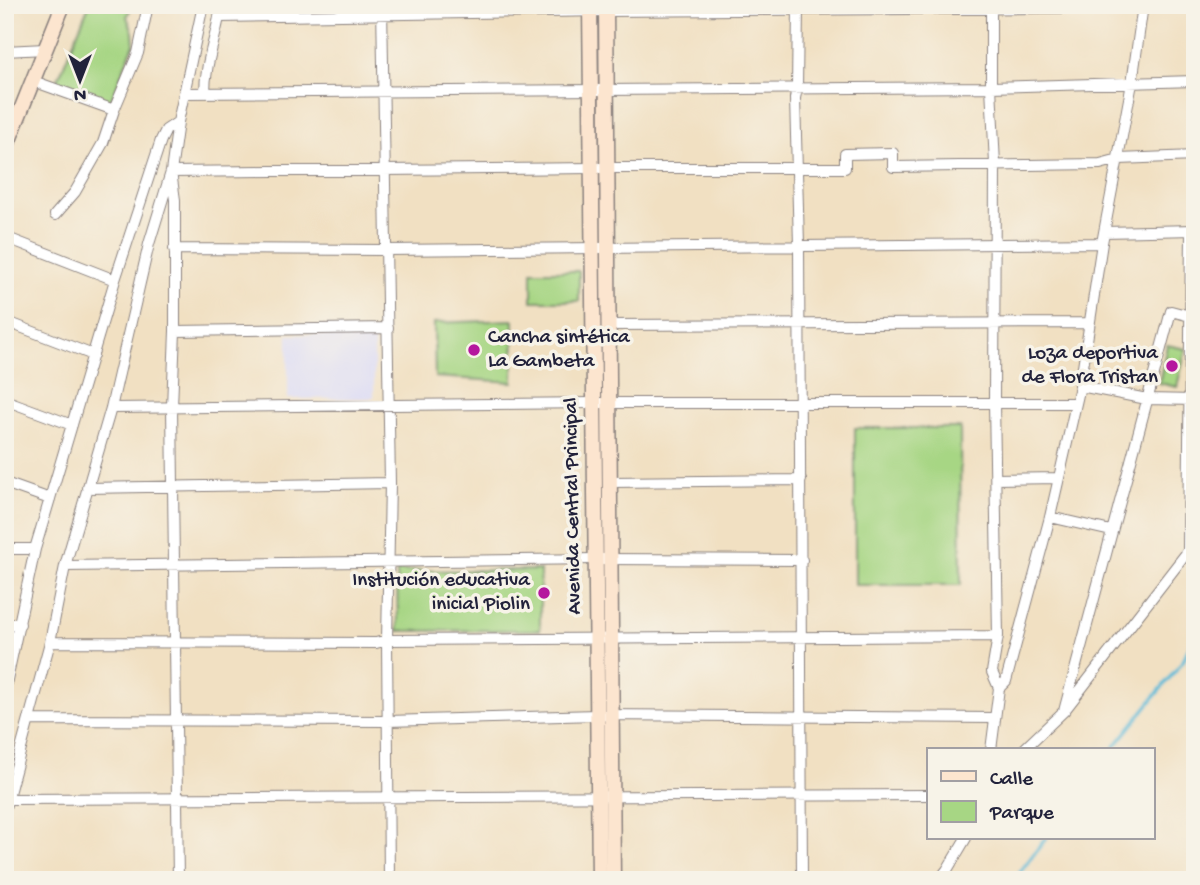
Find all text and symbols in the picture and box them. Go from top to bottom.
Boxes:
north arrow [46,46,116,116]
text: N [74,82,86,105]
place label: Cancha sintética La Gambeta [488,326,631,375]
marker: Cancha sintética La Gambeta [466,342,482,358]
place label: Loza deportiva de Flora Tristan [1022,342,1159,391]
marker: Loza deportiva de Flora Tristan [1164,358,1180,374]
street label: Avenida Central Principal [560,397,588,615]
place label: Institución educativa inicial Piolin [352,569,531,618]
marker: Institución educativa inicial Piolin [536,585,552,601]
legend [927,748,1154,840]
text: Calle [990,768,1034,793]
text: Parque [989,802,1055,827]

